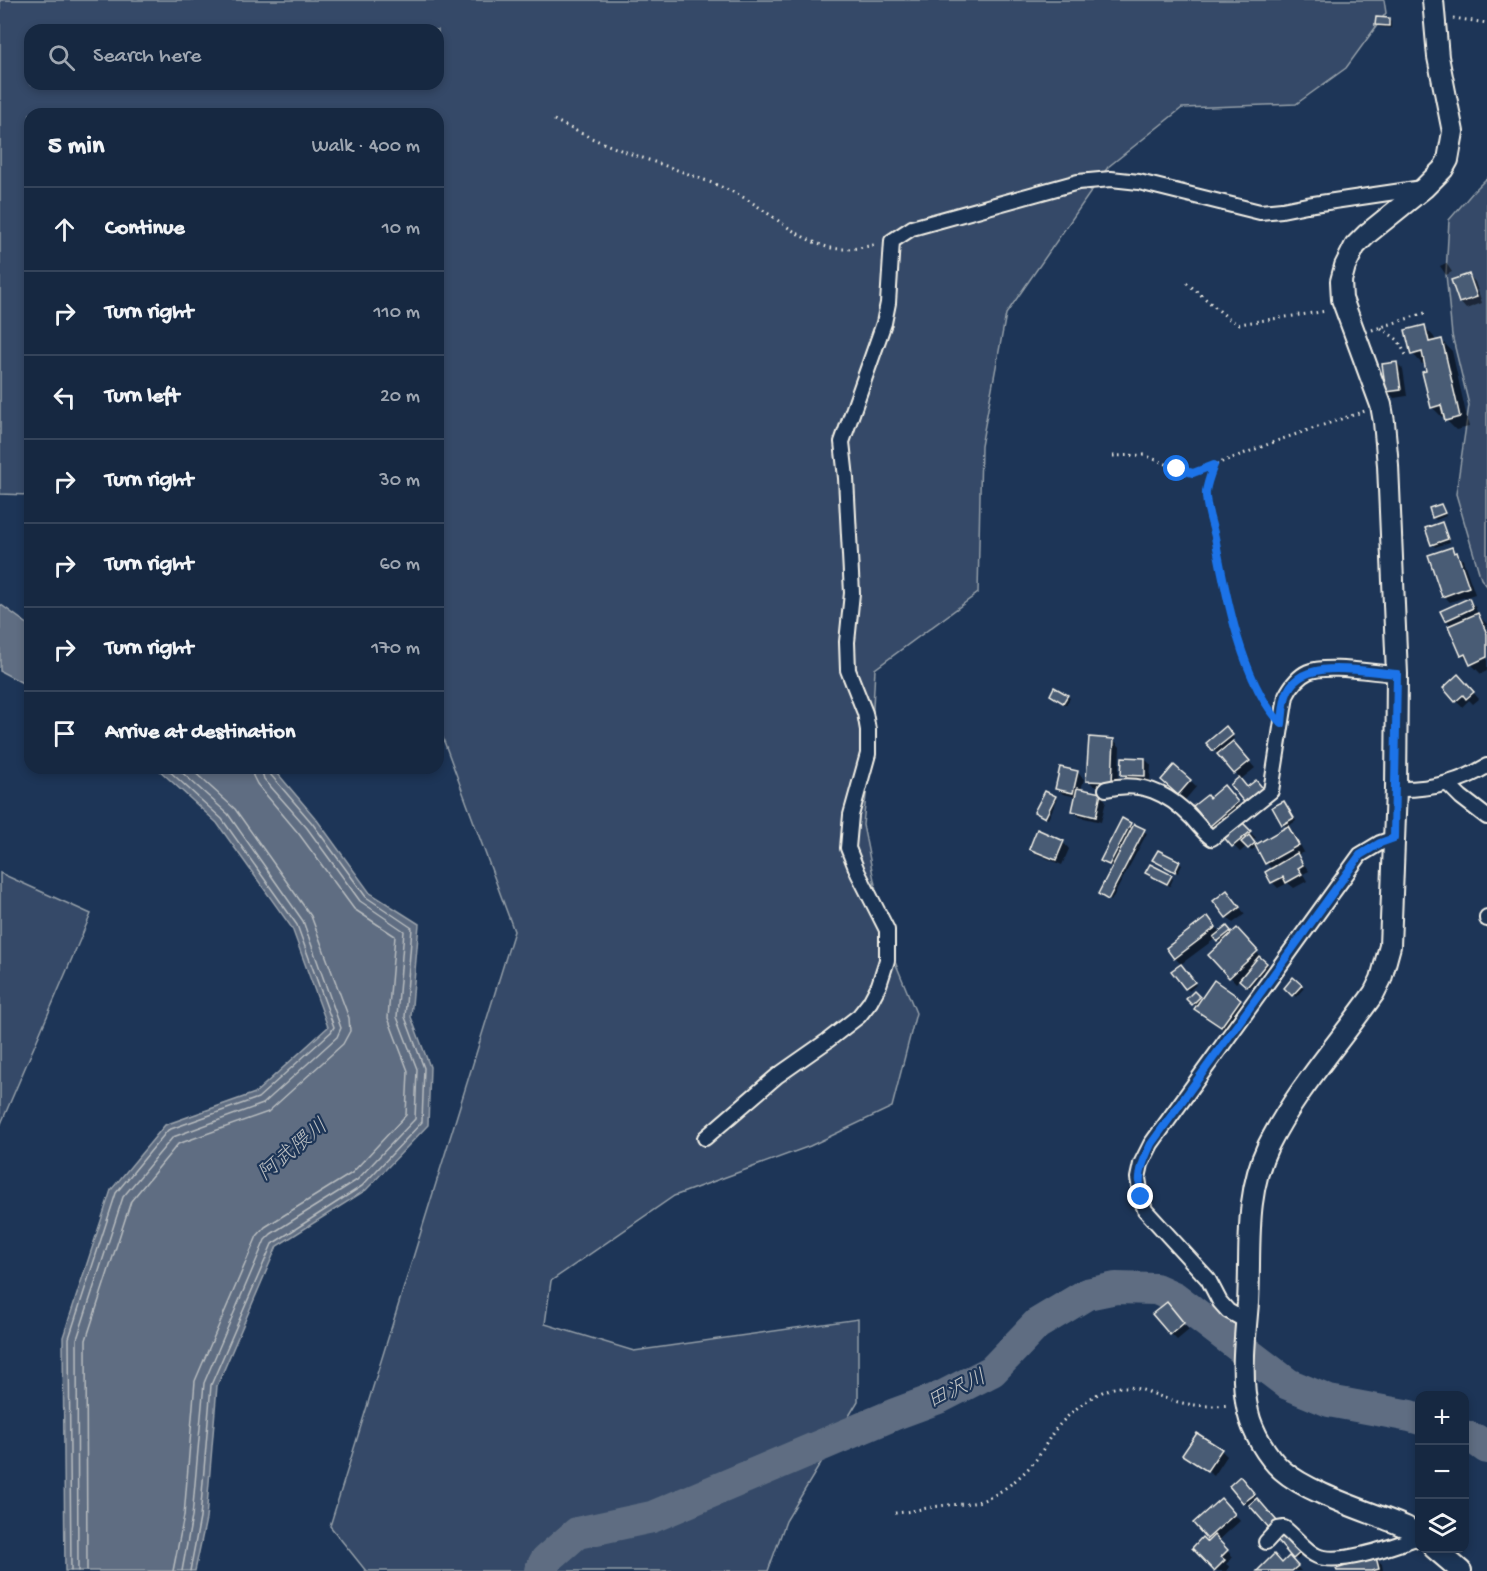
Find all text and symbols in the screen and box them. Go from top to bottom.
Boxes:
search box [24,24,444,90]
icon: search [45,41,78,74]
text: Search here [93,44,201,70]
text: 5 min [48,132,104,163]
text: Walk · 400 m [312,136,420,159]
icon: ahead [48,213,81,246]
text: Continue [105,216,185,242]
text: 10 m [382,218,420,241]
icon: right [48,297,81,330]
text: Turn right [105,300,193,326]
text: 110 m [374,302,420,325]
icon: left [48,381,81,414]
text: Turn left [105,384,179,410]
text: 20 m [380,386,420,409]
route start [1163,455,1189,481]
icon: right [48,465,81,498]
text: Turn right [105,468,193,494]
text: 30 m [379,470,420,493]
icon: right [48,549,81,582]
text: Turn right [105,552,193,578]
text: 60 m [380,554,420,577]
icon: right [48,633,81,666]
text: Turn right [105,636,193,662]
text: 170 m [371,638,420,661]
icon: arrive [48,717,81,750]
text: Arrive at destination [105,720,295,746]
water label: 阿武隈川 [253,1114,334,1188]
route end [1127,1183,1153,1209]
water label: 田沢川 [923,1365,991,1416]
map controls [1415,1391,1469,1553]
button: + [1415,1391,1469,1445]
button: − [1415,1445,1469,1499]
button: layers [1415,1499,1469,1553]

